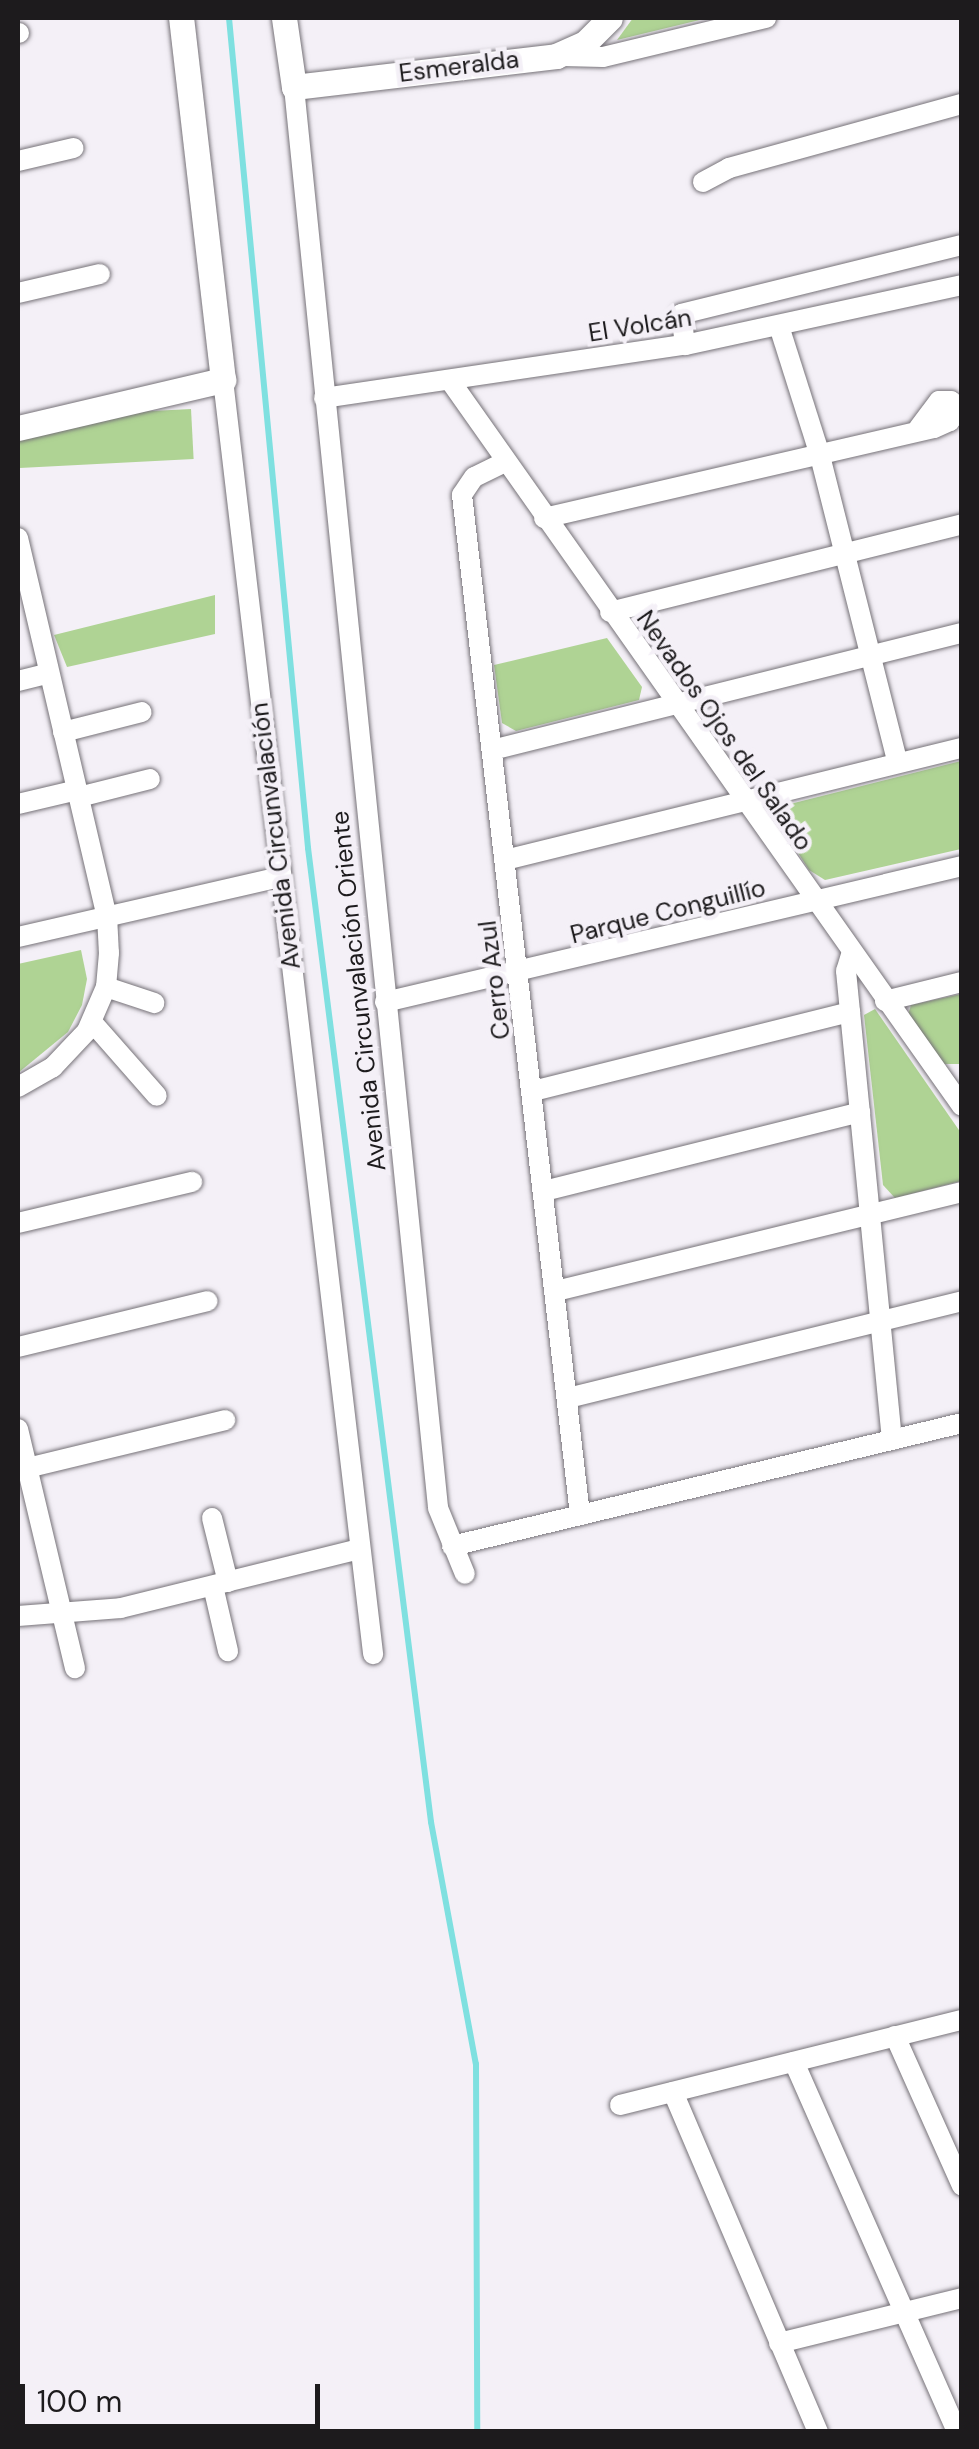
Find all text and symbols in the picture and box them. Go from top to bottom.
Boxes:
street label: Esmeralda [397,45,521,89]
street label: El Volcán [586,303,694,349]
street label: Nevados Ojos del Salado [630,605,818,857]
street label: Avenida Circunvalación [245,701,307,971]
street label: Avenida Circunvalación Oriente [325,809,393,1173]
street label: Parque Conguillío [567,873,769,951]
street label: Cerro Azul [473,919,517,1041]
scale bar [25,2364,325,2426]
text: 100 m [37,2382,122,2421]

